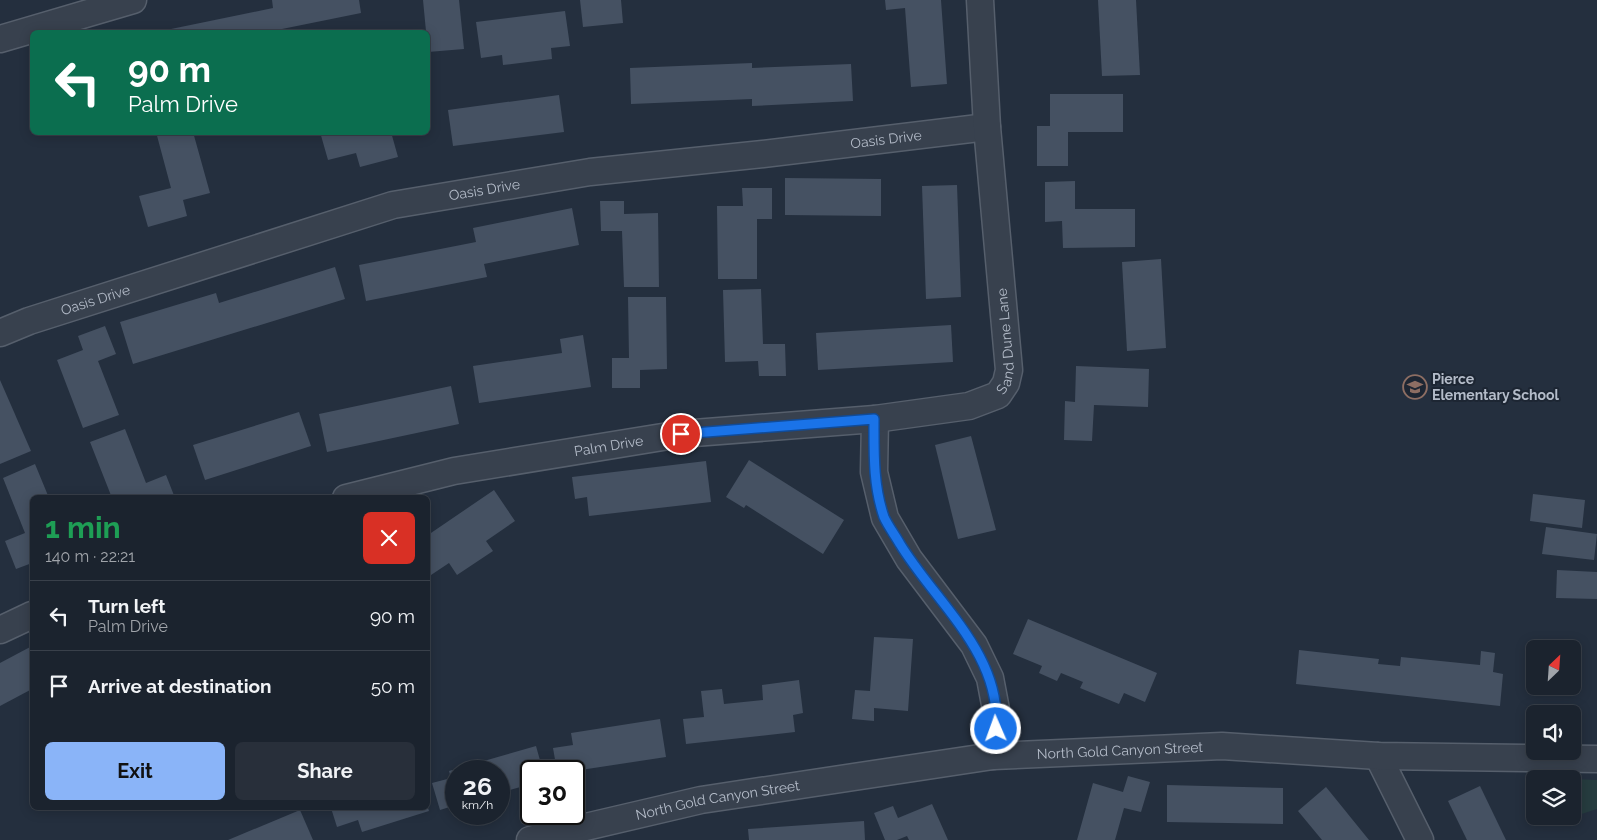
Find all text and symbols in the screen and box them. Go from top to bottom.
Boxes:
text: 90 m [128,49,211,90]
icon: left [45,50,110,115]
text: Palm Drive [128,91,238,117]
street label: Oasis Drive [849,127,923,151]
street label: Oasis Drive [448,176,521,204]
street label: Oasis Drive [59,281,132,318]
street label: Sand Dune Lane [993,288,1017,397]
place label: Pierce Elementary School [1432,371,1560,403]
school or university icon: Pierce Elementary School [1402,374,1428,400]
pin [660,413,702,455]
icon: arrive [667,420,695,448]
street label: Palm Drive [573,432,644,459]
text: 1 min [45,510,121,545]
button: close [363,512,415,564]
text: 140 m · 22:21 [45,547,135,566]
text: Turn left [88,595,165,617]
icon: left [45,602,73,630]
text: 90 m [370,605,415,627]
text: Palm Drive [88,617,168,636]
north arrow [1526,640,1581,695]
map controls [1526,640,1581,825]
icon: arrive [45,672,73,700]
text: Arrive at destination [88,675,272,697]
text: 50 m [371,675,415,697]
position arrow [969,702,1021,754]
button: sound [1526,705,1581,760]
street label: North Gold Canyon Street [1036,739,1204,762]
button: Exit [45,742,225,800]
button: Share [235,742,415,800]
speed limit sign: 30 [520,760,585,825]
button: layers [1526,770,1581,825]
text: 26 [463,771,492,801]
street label: North Gold Canyon Street [634,777,801,823]
text: km/h [462,798,493,812]

